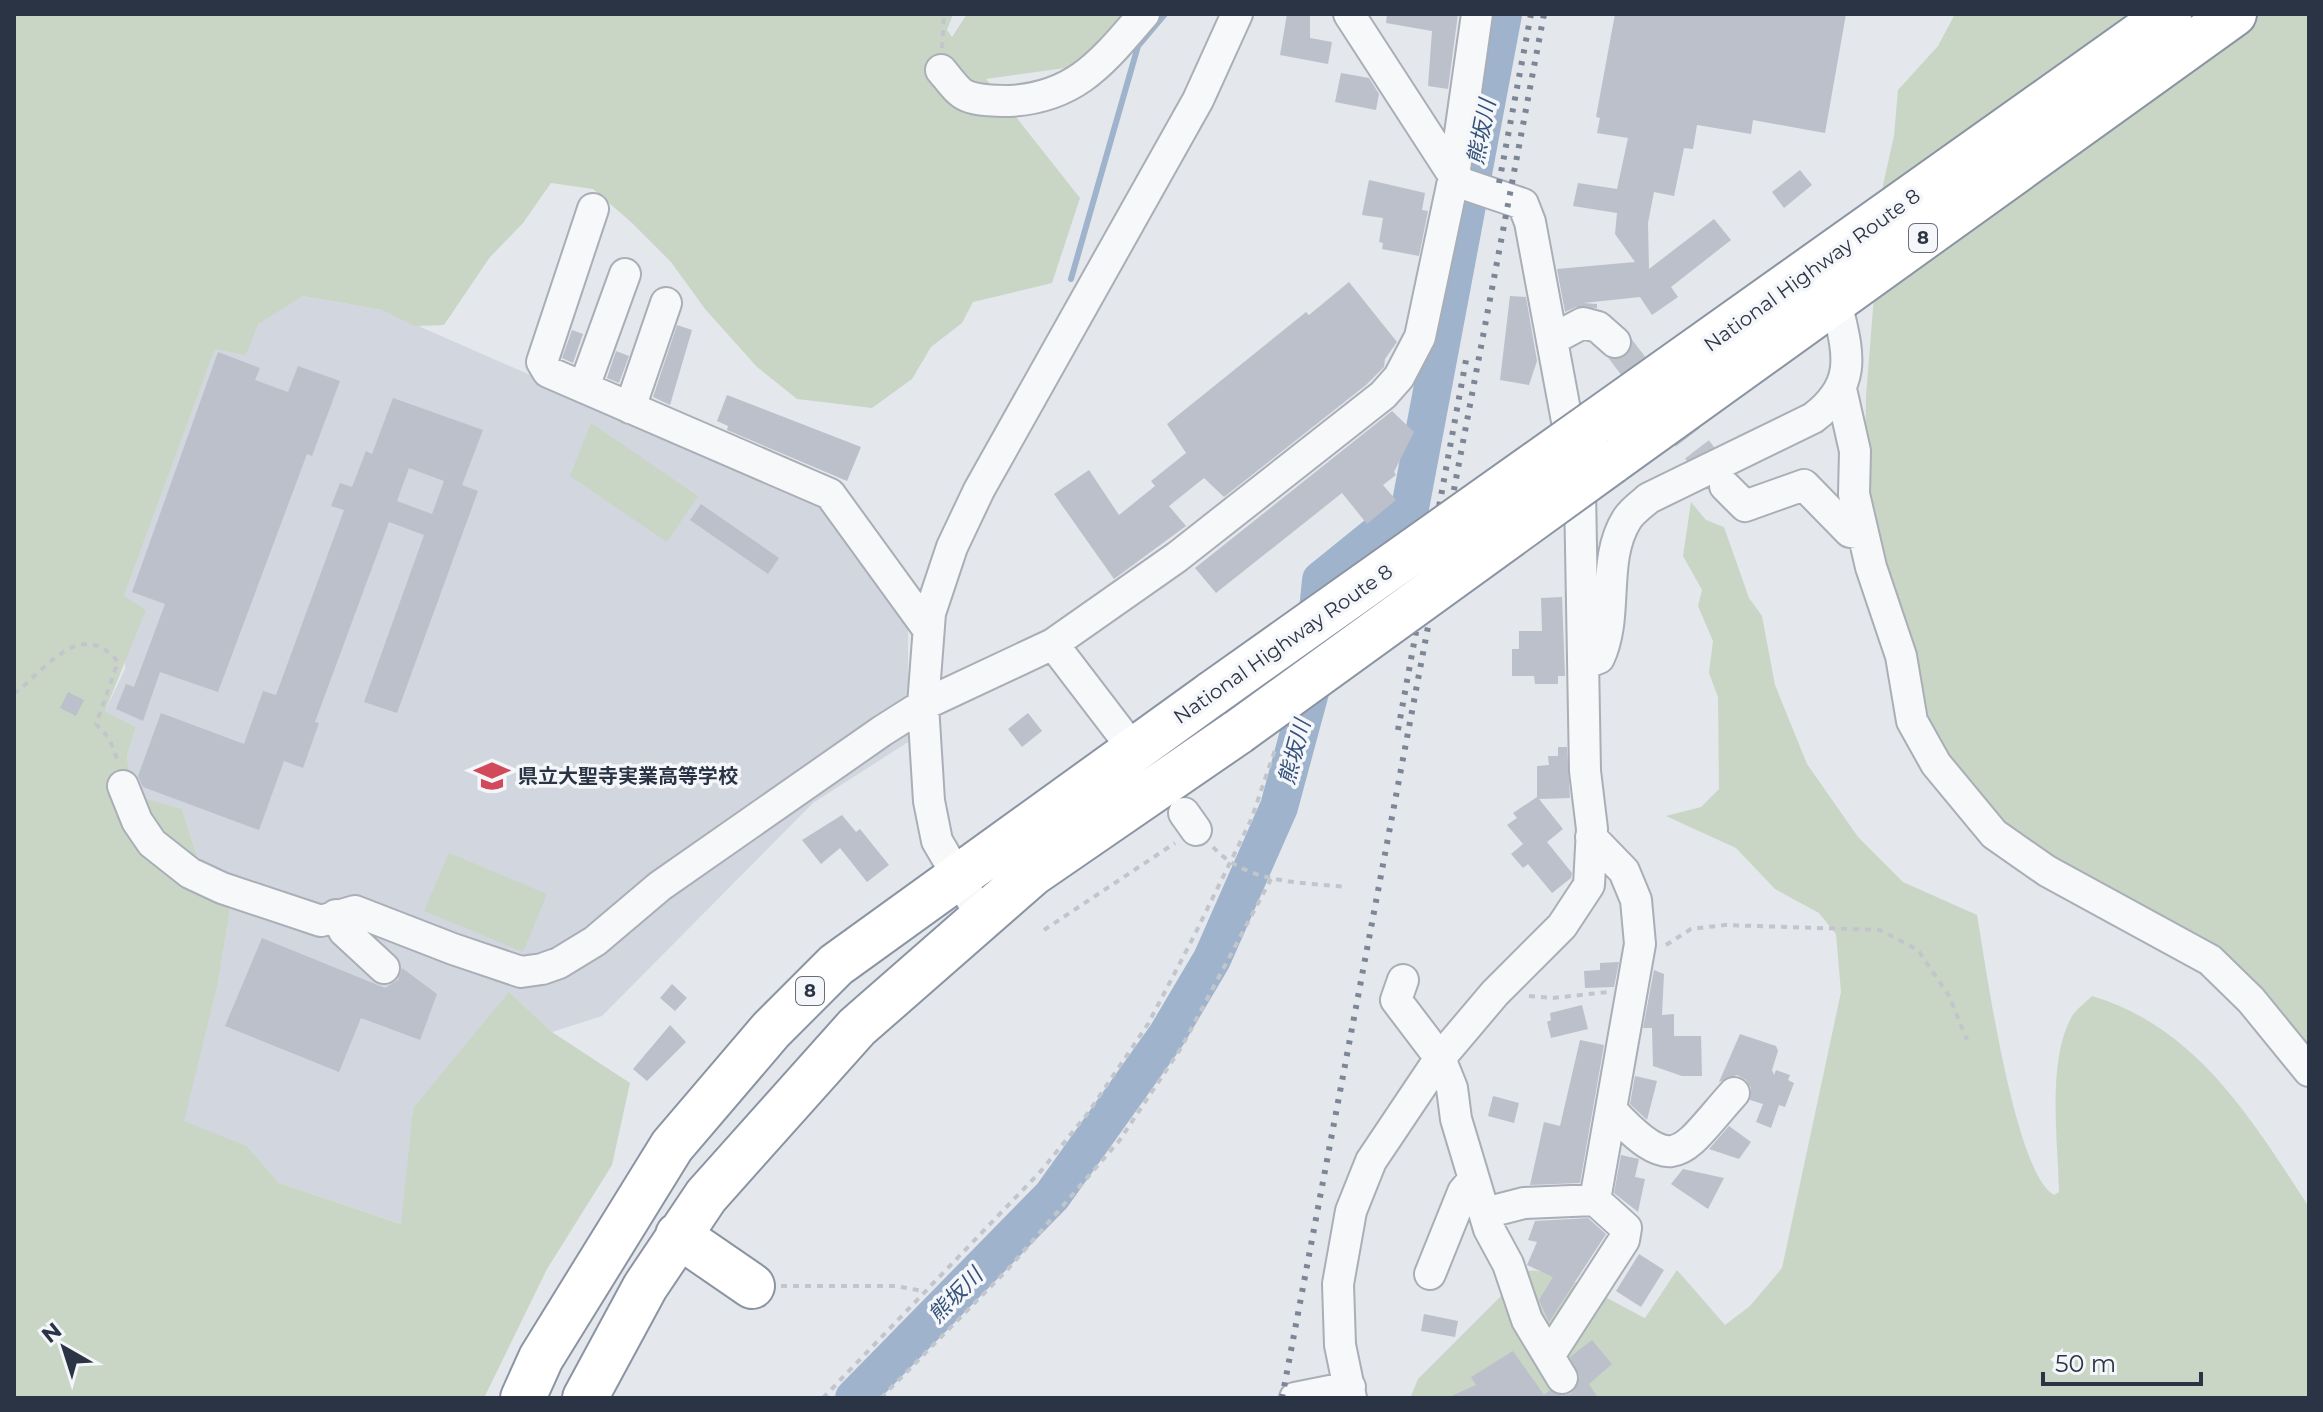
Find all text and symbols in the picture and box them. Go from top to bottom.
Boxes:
water label: 熊坂川 [1462,95,1501,167]
street label: National Highway Route 8 [1699,183,1925,357]
road number: 8 [1909,224,1937,252]
street label: National Highway Route 8 [1169,559,1397,729]
water label: 熊坂川 [1273,715,1317,788]
school or university icon: 県立大聖寺実業高等学校 [473,757,511,795]
place label: 県立大聖寺実業高等学校 [518,764,738,788]
road number: 8 [796,977,824,1005]
water label: 熊坂川 [923,1261,989,1328]
north arrow [24,1308,104,1388]
text: N [36,1317,67,1349]
scale bar [2043,1336,2201,1386]
text: 50 m [2055,1349,2116,1378]

